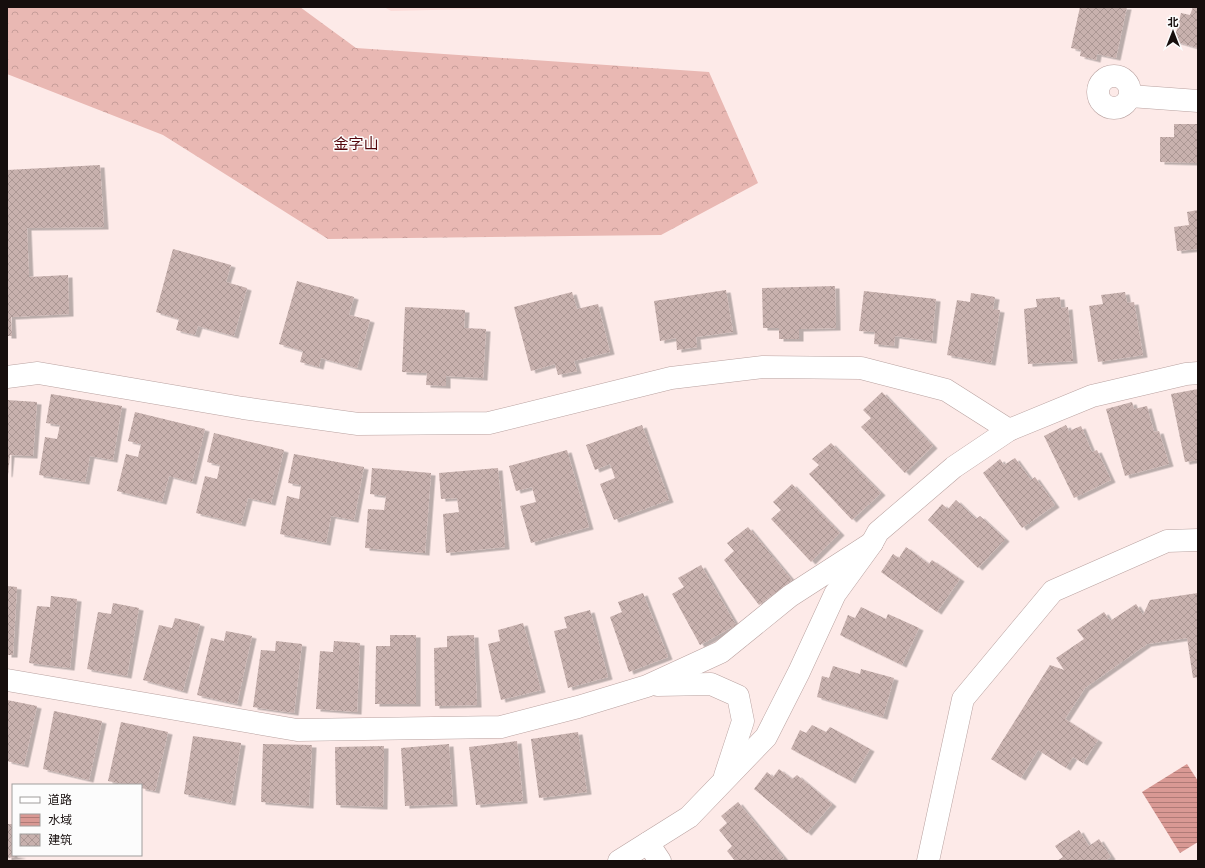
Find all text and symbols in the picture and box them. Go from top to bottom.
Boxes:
north arrow [1153,12,1193,52]
text: 北 [1168,17,1179,28]
park label: 金字山 [333,136,379,152]
legend [12,784,142,856]
text: 道路 [48,793,72,806]
text: 水域 [48,814,72,826]
text: 建筑 [48,833,72,846]

